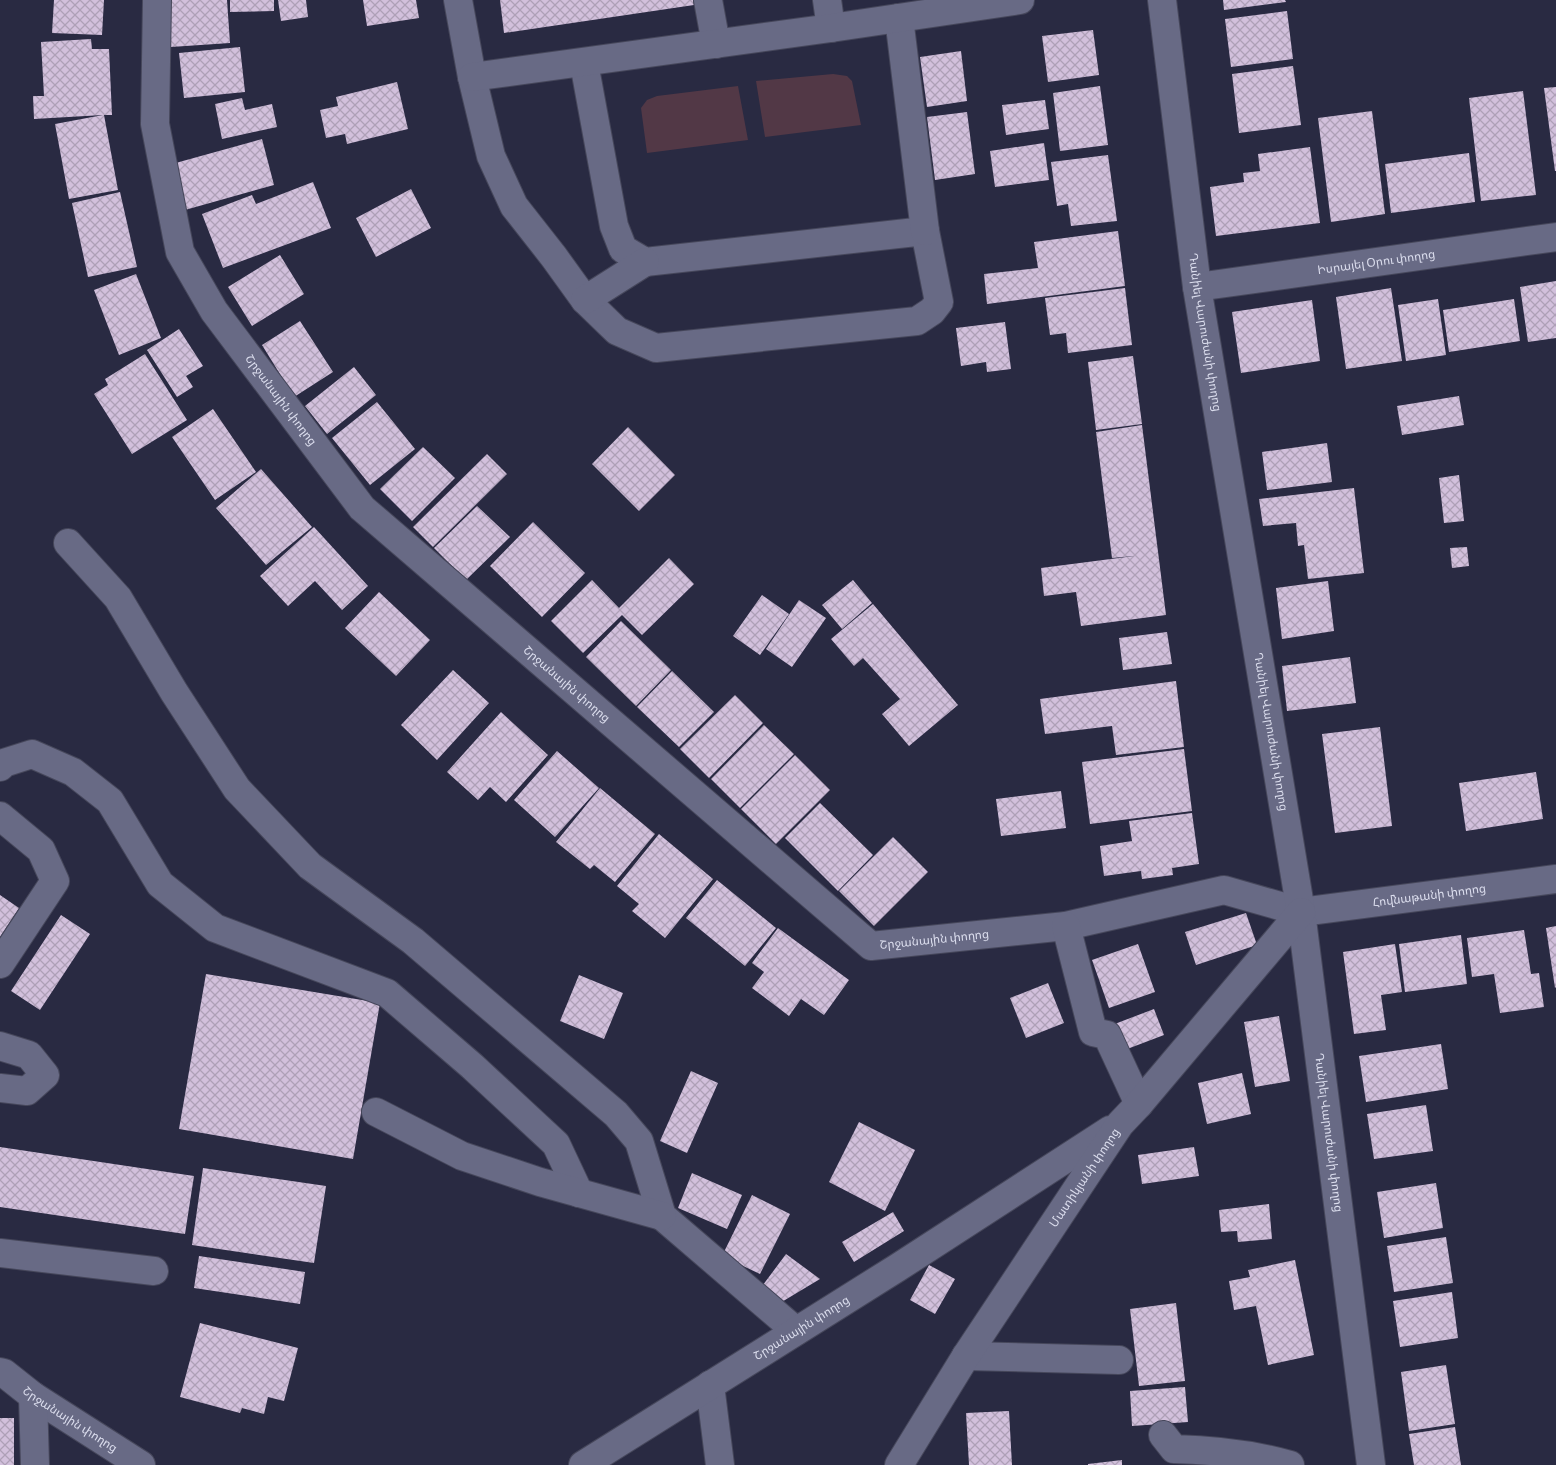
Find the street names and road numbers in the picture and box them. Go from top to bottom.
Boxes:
street label: Իսրայել Օրու փողոց [1316,247,1436,277]
street label: Դանիել Վարուժանի փողոց [1186,252,1225,412]
street label: Շրջանային փողոց [242,352,320,448]
street label: Շրջանային փողոց [520,643,613,725]
street label: Դանիել Վարուժանի փողոց [1251,652,1291,812]
street label: Հովնաթանի փողոց [1372,881,1487,910]
street label: Շրջանային փողոց [879,927,990,952]
street label: Դանիել Վարուժանի փողոց [1312,1052,1346,1213]
street label: Մատիկյանի փողոց [1046,1125,1122,1230]
street label: Շրջանային փողոց [751,1293,852,1363]
street label: Շրջանային փողոց [20,1384,120,1455]

